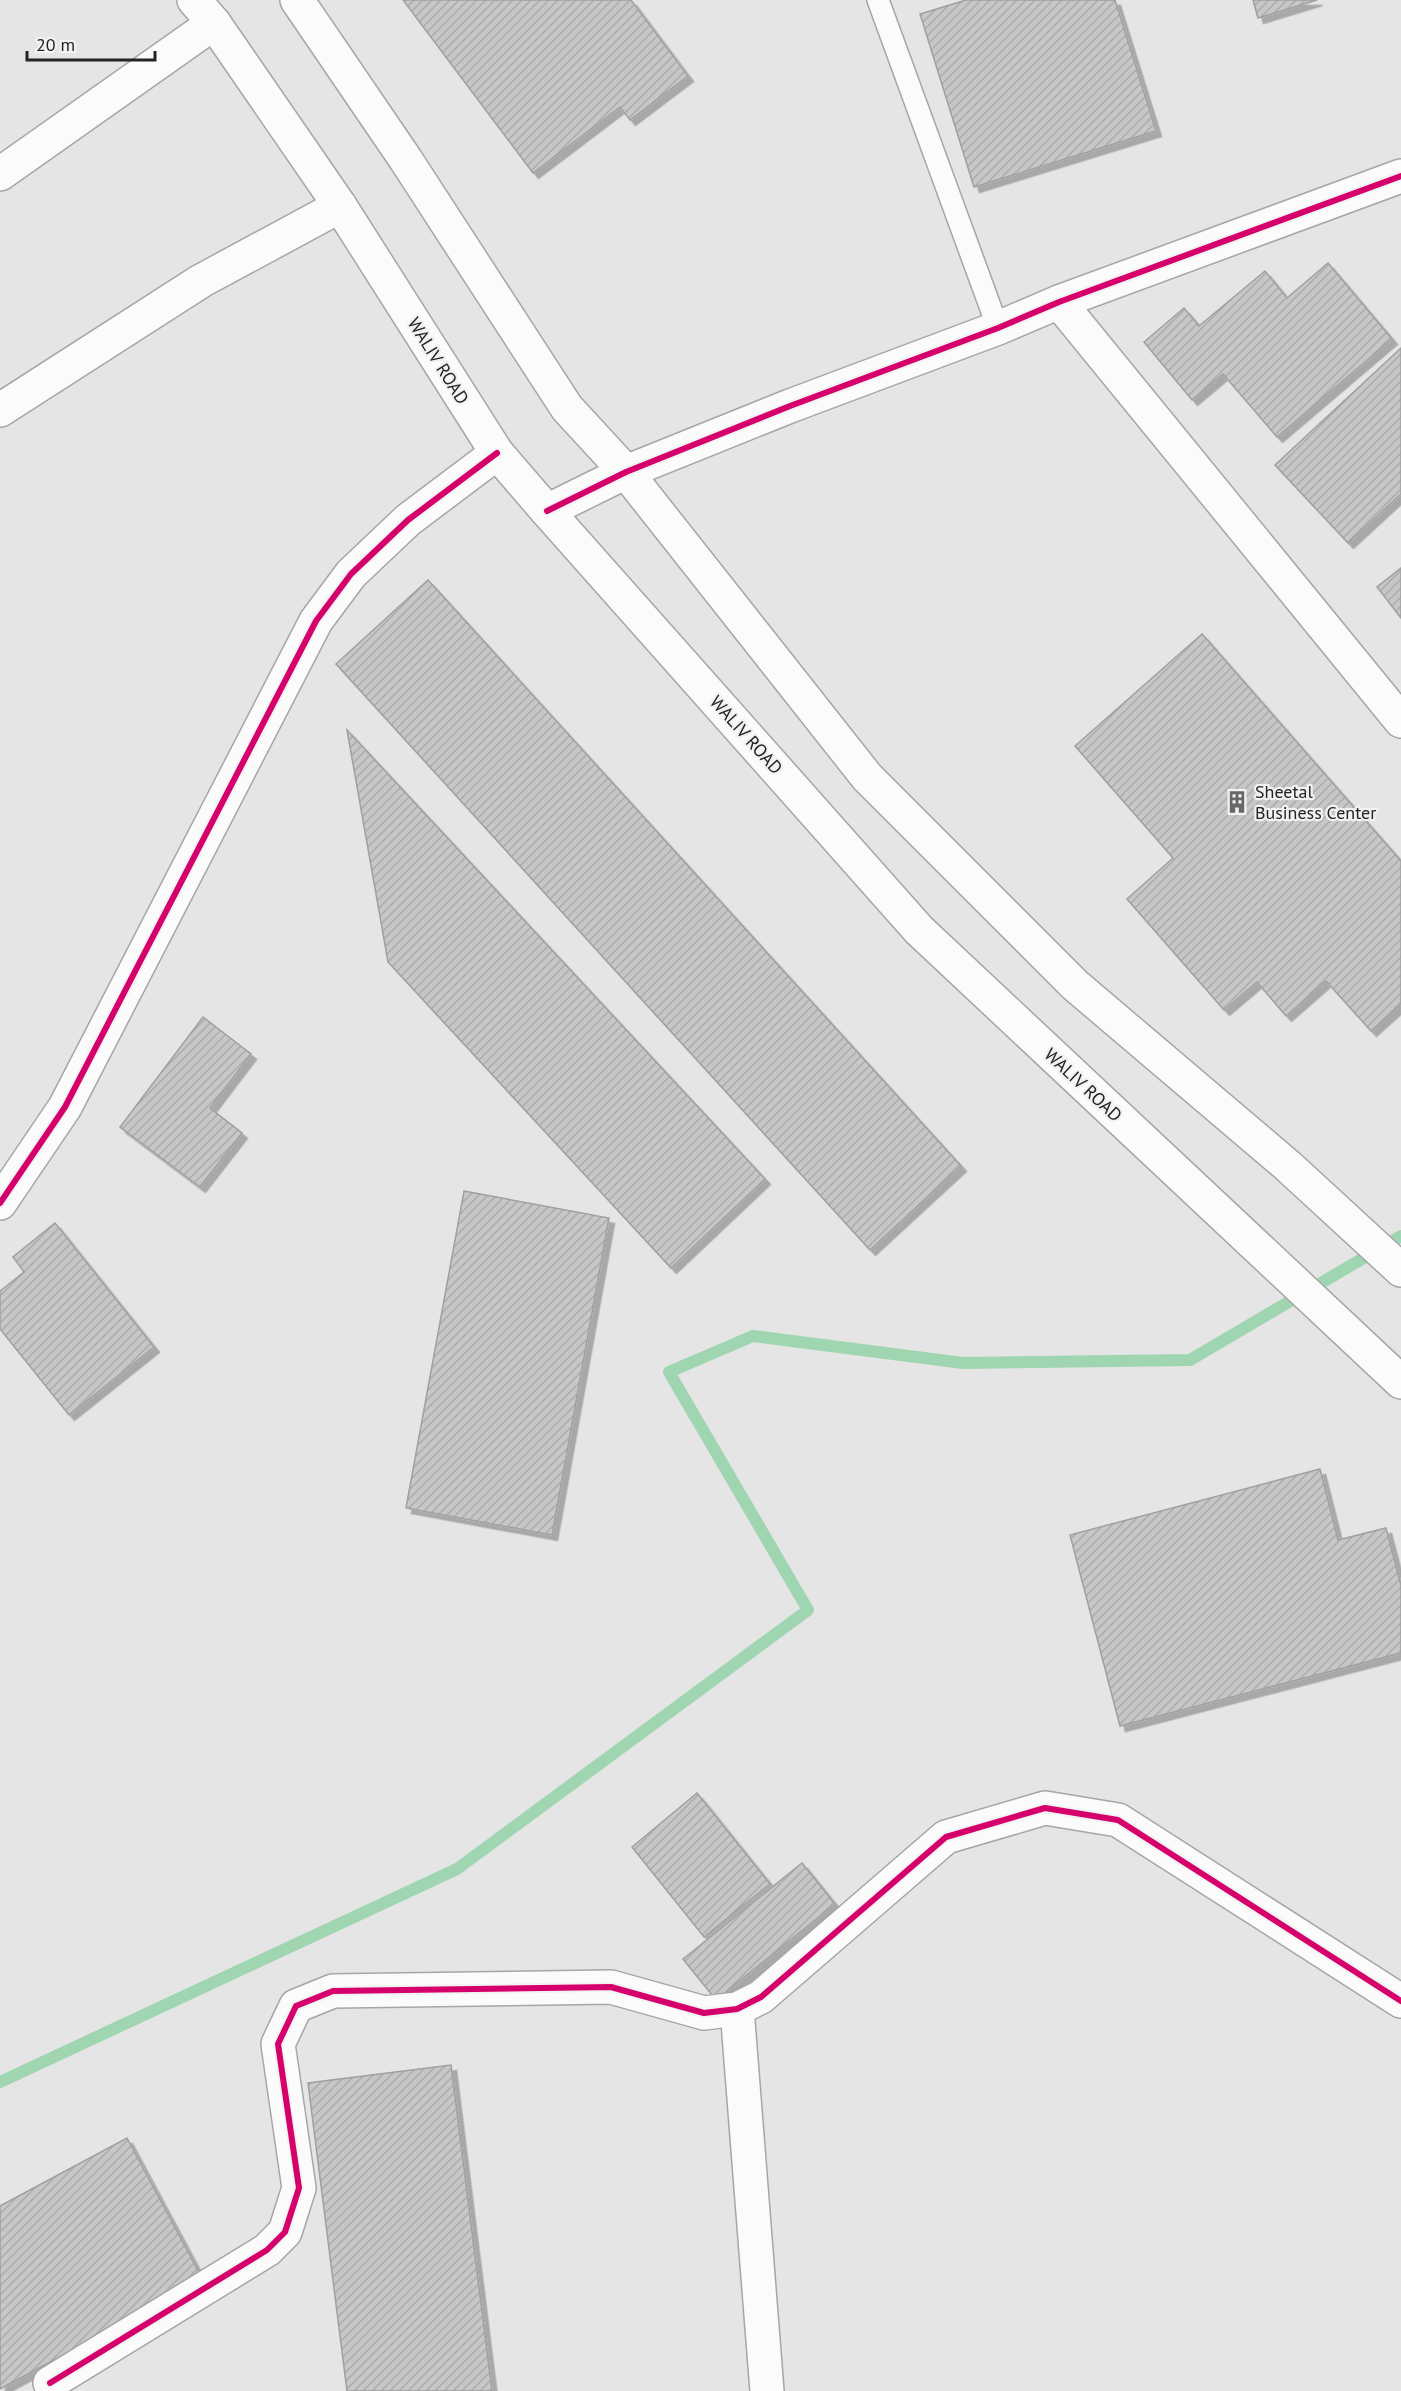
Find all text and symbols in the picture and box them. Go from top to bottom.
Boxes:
scale bar [27,24,154,62]
text: 20 m [36,33,75,56]
street label: WALIV ROAD [403,313,474,408]
street label: WALIV ROAD [705,691,788,779]
place label: Sheetal Business Center [1255,780,1376,824]
building icon: Sheetal Business Center [1224,789,1250,815]
street label: WALIV ROAD [1040,1043,1127,1126]

